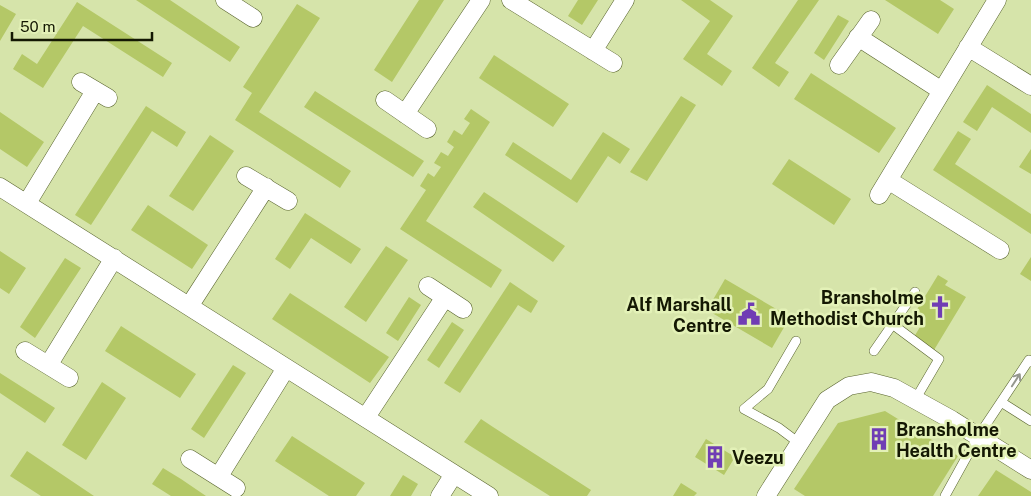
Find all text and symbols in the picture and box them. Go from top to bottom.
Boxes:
scale bar [12,10,152,42]
text: 50 m [20,18,55,35]
place label: Bransholme Methodist Church [770,287,924,329]
place label: Alf Marshall Centre [626,294,732,336]
church icon: Bransholme Methodist Church [927,294,953,320]
public building icon: Alf Marshall Centre [736,301,762,327]
one-way arrow [1010,373,1021,387]
place label: Bransholme Health Centre [896,419,1017,461]
building icon: Bransholme Health Centre [866,426,892,452]
building icon: Veezu [702,444,728,470]
place label: Veezu [732,447,784,468]

